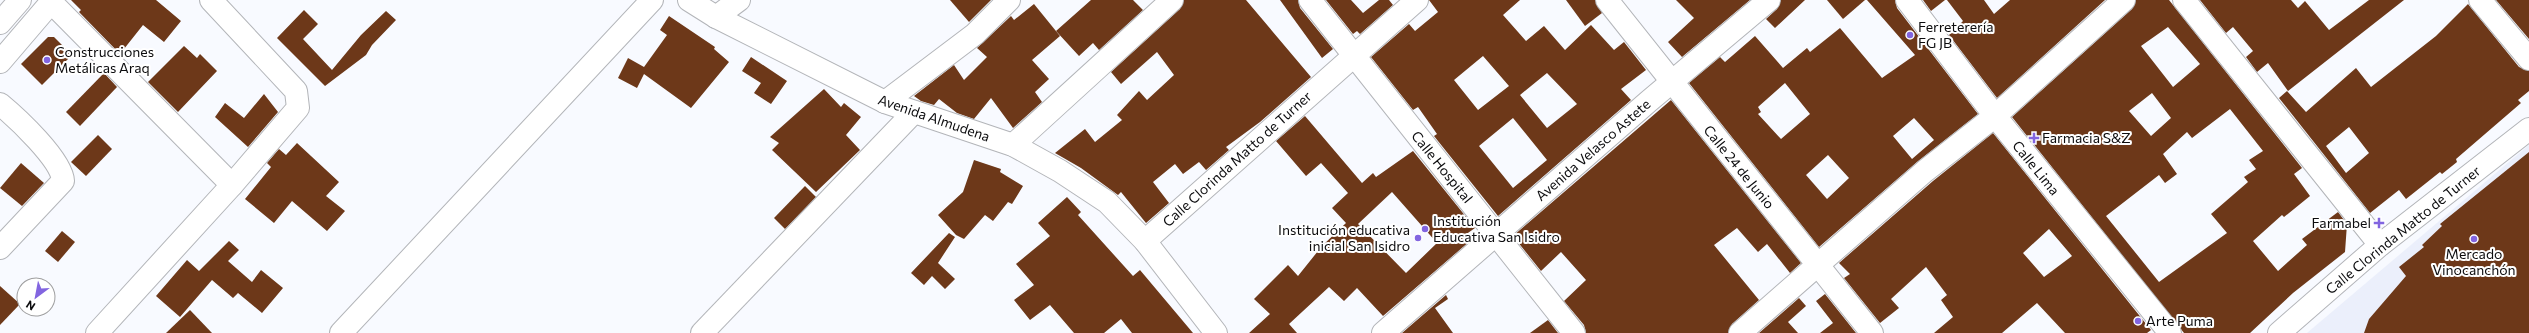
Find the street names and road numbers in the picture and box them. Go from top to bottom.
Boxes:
street label: Calle Clorinda Matto de Turner [1159,87,1315,230]
street label: Avenida Almudena [876,90,992,145]
street label: Avenida Velasco Astete [1532,95,1653,204]
street label: Calle 24 de Junio [1700,121,1778,212]
street label: Calle Hospital [1408,127,1477,206]
street label: Calle Lima [2009,137,2064,198]
street label: Calle Clorinda Matto de Turner [2322,162,2484,297]

